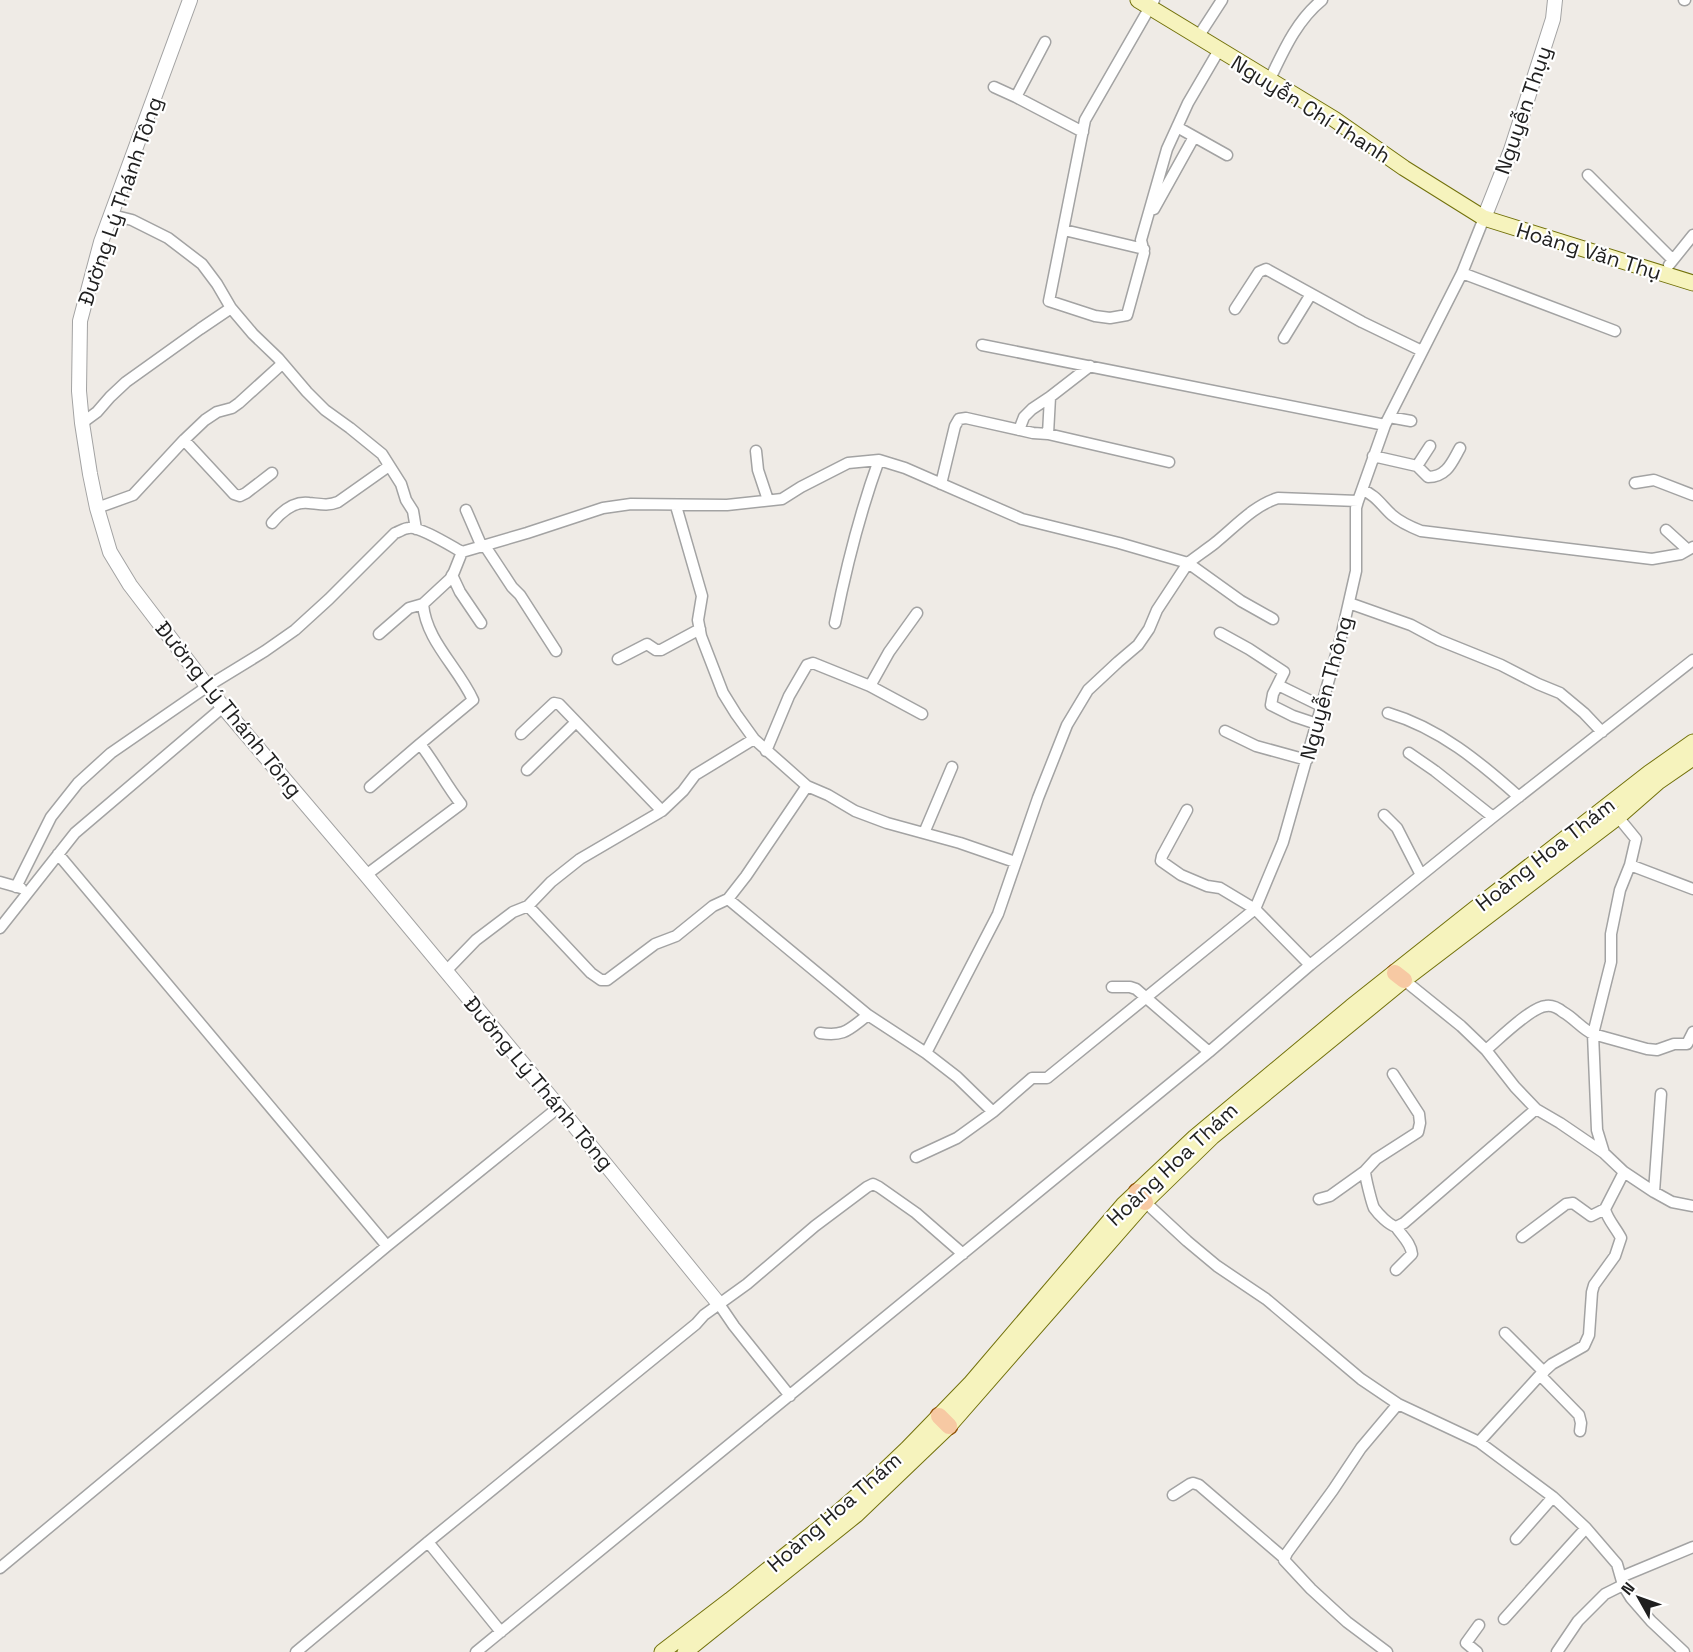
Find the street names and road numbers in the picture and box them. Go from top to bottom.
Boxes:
street label: Nguyễn Thụy [1488,42,1558,178]
street label: Nguyễn Chí Thanh [1226,49,1396,169]
street label: Đường Lý Thánh Tông [72,93,168,309]
street label: Hoàng Văn Thụ [1513,216,1665,286]
street label: Nguyễn Thông [1294,613,1358,763]
street label: Đường Lý Thánh Tông [150,615,308,803]
street label: Hoàng Hoa Thám [1470,791,1620,917]
street label: Đường Lý Thánh Tông [458,991,620,1175]
street label: Hoàng Hoa Thám [1101,1096,1243,1232]
street label: Hoàng Hoa Thám [761,1446,907,1578]

